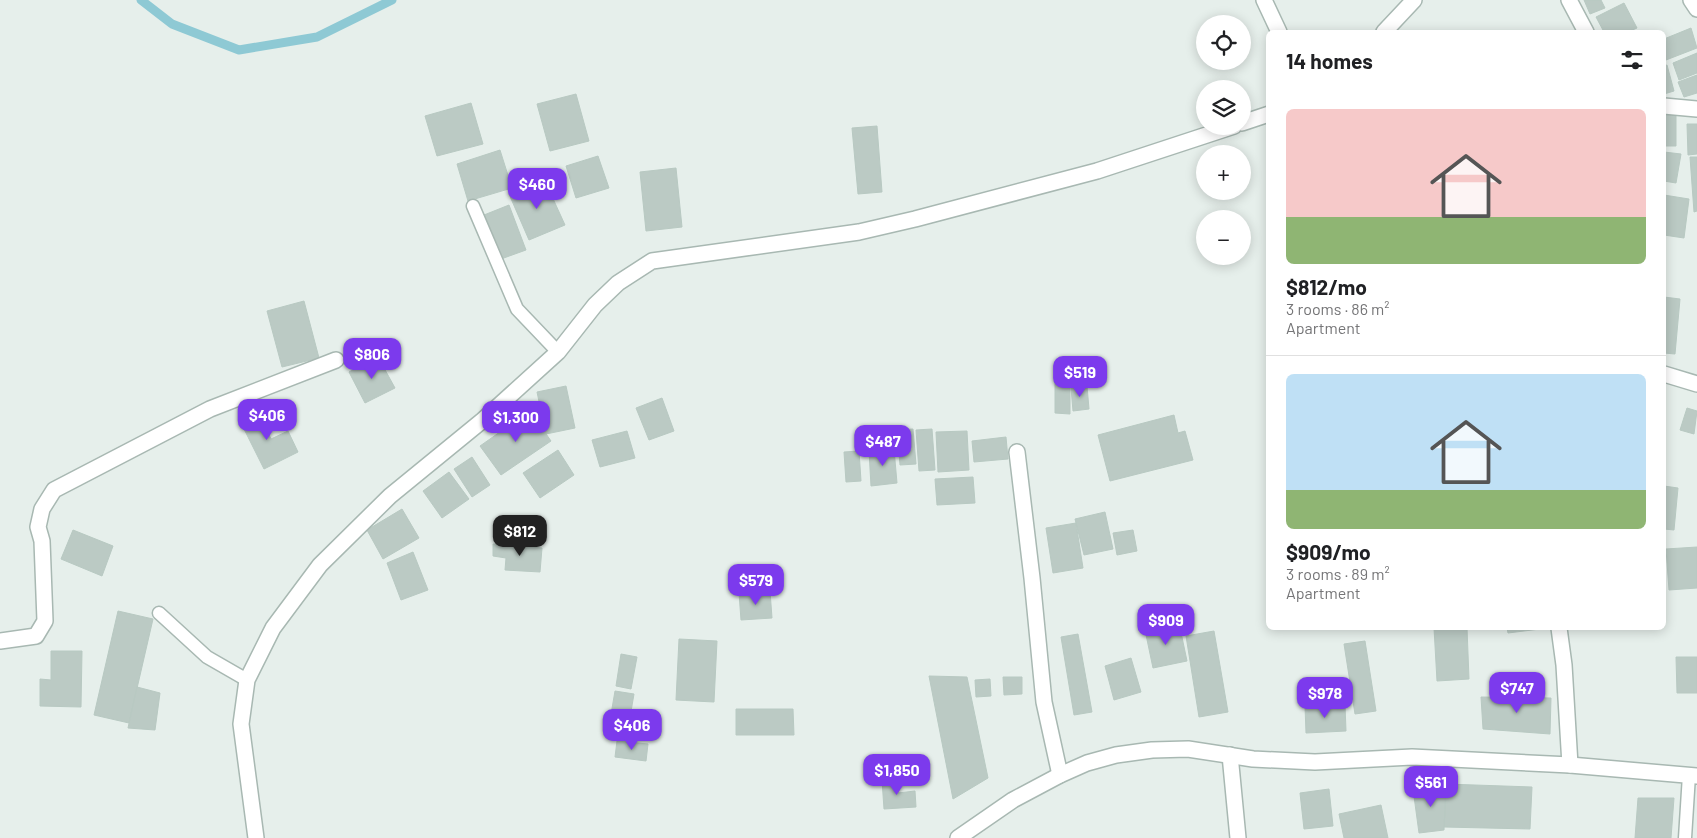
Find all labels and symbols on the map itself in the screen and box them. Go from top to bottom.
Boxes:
pin: $460 [507,168,567,210]
pin: $806 [342,338,402,380]
pin: $519 [1050,356,1110,398]
pin: $406 [237,398,297,441]
pin: $1,300 [475,400,557,443]
pin: $487 [853,424,913,467]
pin: $812 [490,514,550,557]
pin: $579 [726,564,786,606]
pin: $909 [1136,604,1196,646]
pin: $747 [1487,672,1547,714]
pin: $978 [1295,676,1355,719]
pin: $406 [602,708,662,751]
pin: $1,850 [856,754,938,796]
pin: $561 [1401,766,1461,808]

